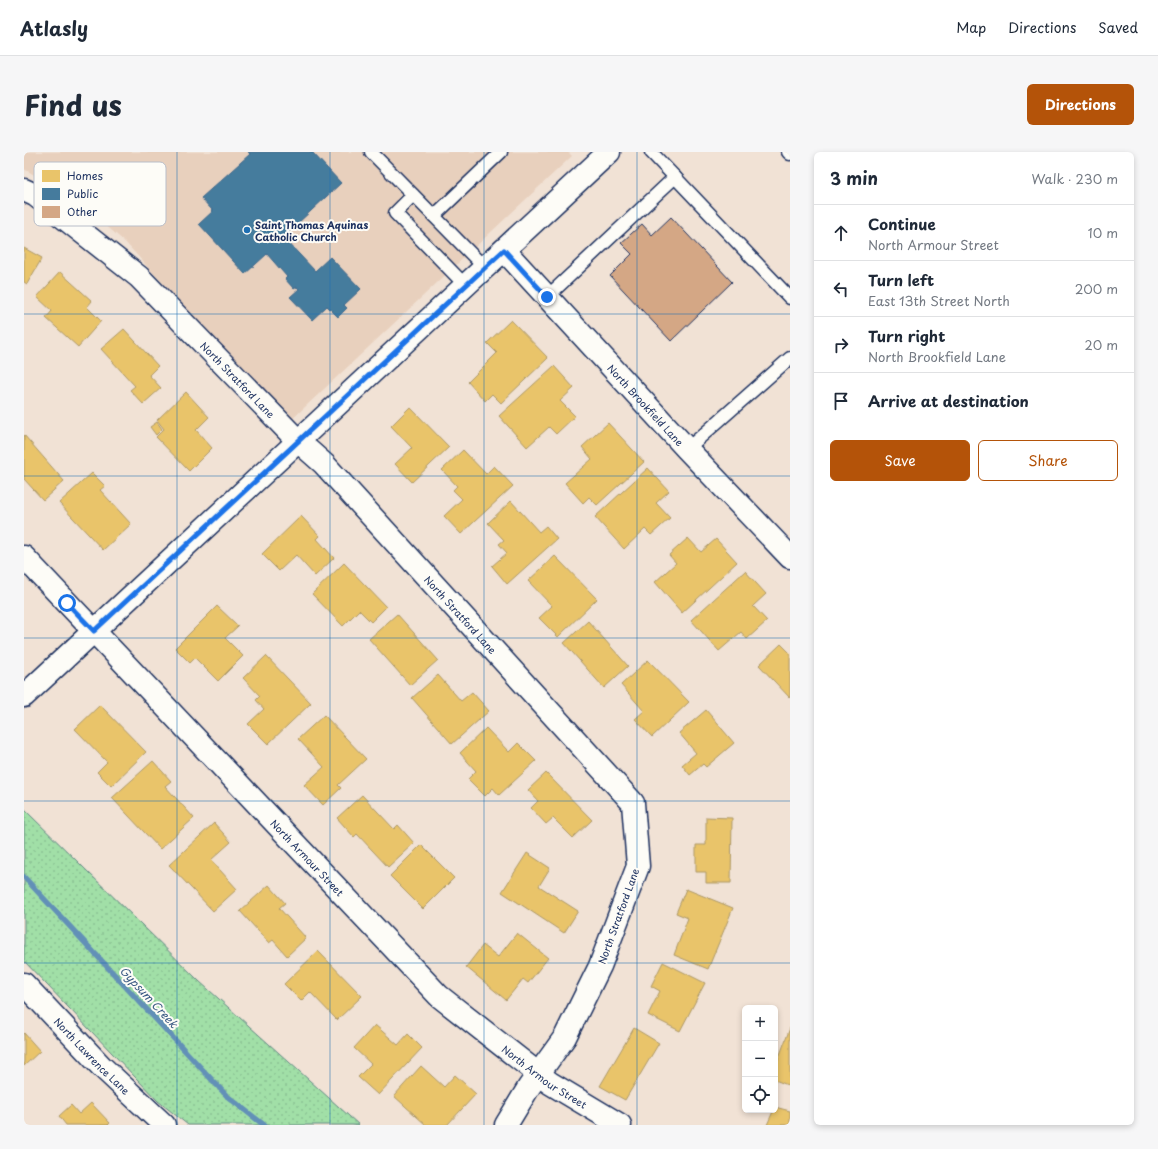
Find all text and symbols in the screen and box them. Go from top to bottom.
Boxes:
text: Atlasly [20,14,88,42]
text: Map [956,17,986,38]
text: Directions [1008,17,1076,38]
text: Saved [1098,17,1138,38]
text: Find us [24,83,122,126]
button: Directions [1027,84,1134,125]
legend [34,162,166,226]
text: 3 min [830,165,878,191]
text: Homes [67,167,103,184]
text: Walk · 230 m [1031,169,1118,188]
text: Public [67,185,98,202]
text: Other [67,203,98,220]
text: Continue [868,212,936,235]
place label: Saint Thomas Aquinas Catholic Church [255,217,368,244]
icon: ahead [830,222,852,244]
text: 10 m [1088,223,1118,242]
marker: Saint Thomas Aquinas Catholic Church [242,225,252,235]
text: North Armour Street [868,235,999,254]
text: Turn left [868,268,934,291]
icon: left [830,278,852,300]
text: 200 m [1075,279,1118,298]
route end [538,288,556,306]
text: East 13th Street North [868,291,1010,310]
text: Turn right [868,324,945,347]
icon: right [830,334,852,356]
text: 20 m [1084,335,1118,354]
street label: North Stratford Lane [198,338,279,421]
text: North Brookfield Lane [868,347,1006,366]
street label: North Brookfield Lane [605,360,688,449]
text: Arrive at destination [868,389,1029,412]
icon: arrive [830,390,852,412]
button: Save [830,440,970,481]
button: Share [978,440,1118,481]
street label: North Stratford Lane [421,572,501,657]
route start [58,594,76,612]
street label: North Armour Street [268,815,348,899]
street label: North Stratford Lane [594,866,642,966]
water label: Gypsum Creek [116,962,183,1032]
map controls [742,1005,778,1113]
button: + [742,1005,778,1041]
street label: North Lawrence Lane [51,1014,134,1098]
street label: North Armour Street [499,1041,590,1111]
button: − [742,1041,778,1077]
button: locate [742,1077,778,1113]

